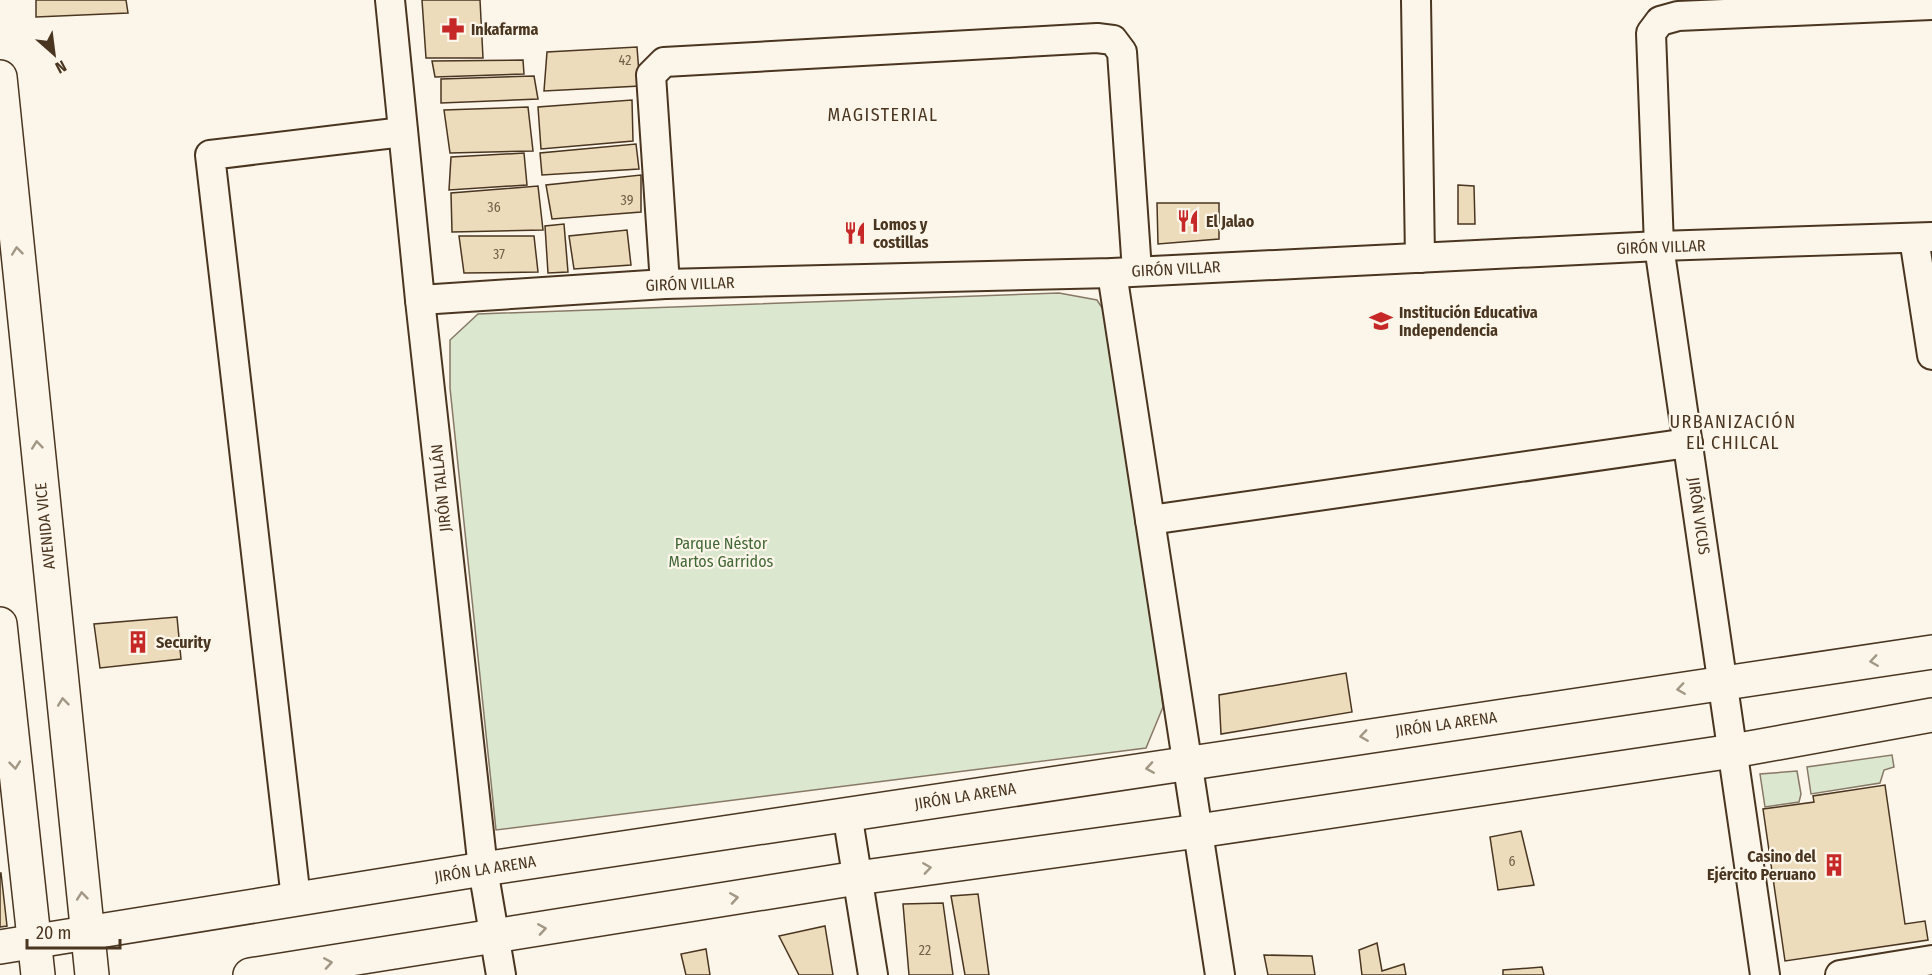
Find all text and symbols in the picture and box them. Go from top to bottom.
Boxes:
pharmacy icon: Inkafarma [440,16,466,42]
place label: Inkafarma [471,20,538,39]
north arrow [24,24,84,84]
house number: 42 [619,52,631,69]
text: N [52,56,70,77]
district label: MAGISTERIAL [828,104,938,126]
house number: 39 [621,192,634,209]
house number: 36 [487,199,501,216]
restaurant icon: El Jalao [1175,208,1201,234]
place label: El Jalao [1206,212,1255,231]
place label: Lomos y costillas [873,215,929,252]
restaurant icon: Lomos y costillas [842,220,868,246]
street label: GIRÓN VILLAR [1616,236,1706,258]
house number: 37 [493,246,505,263]
one-way arrow [12,247,24,256]
street label: GIRÓN VILLAR [1131,257,1221,281]
street label: GIRÓN VILLAR [645,273,735,295]
place label: Institución Educativa Independencia [1399,303,1538,340]
school or university icon: Institución Educativa Independencia [1368,308,1394,334]
district label: URBANIZACIÓN EL CHILCAL [1669,411,1797,454]
one-way arrow [31,441,44,450]
street label: JIRÓN TALLÁN [427,443,455,533]
street label: JIRÓN VICUS [1684,476,1714,556]
street label: AVENIDA VICE [31,482,59,570]
park label: Parque Néstor Martos Garridos [669,534,774,571]
building icon: Security [125,629,151,655]
place label: Security [156,633,211,652]
one-way arrow [1870,654,1879,666]
one-way arrow [1677,683,1686,695]
one-way arrow [57,697,70,707]
street label: JIRÓN LA ARENA [1394,707,1499,741]
one-way arrow [1359,730,1368,742]
one-way arrow [8,761,21,770]
one-way arrow [1145,761,1155,773]
street label: JIRÓN LA ARENA [913,778,1018,813]
place label: Casino del Ejército Peruano [1707,847,1817,884]
street label: JIRÓN LA ARENA [433,851,538,886]
building icon: Casino del Ejército Peruano [1821,852,1847,878]
house number: 6 [1509,853,1516,870]
one-way arrow [922,862,931,874]
one-way arrow [76,892,89,901]
one-way arrow [729,892,739,904]
scale bar [27,912,120,950]
text: 20 m [36,922,71,944]
one-way arrow [536,923,546,936]
house number: 22 [919,942,931,959]
one-way arrow [324,957,333,969]

